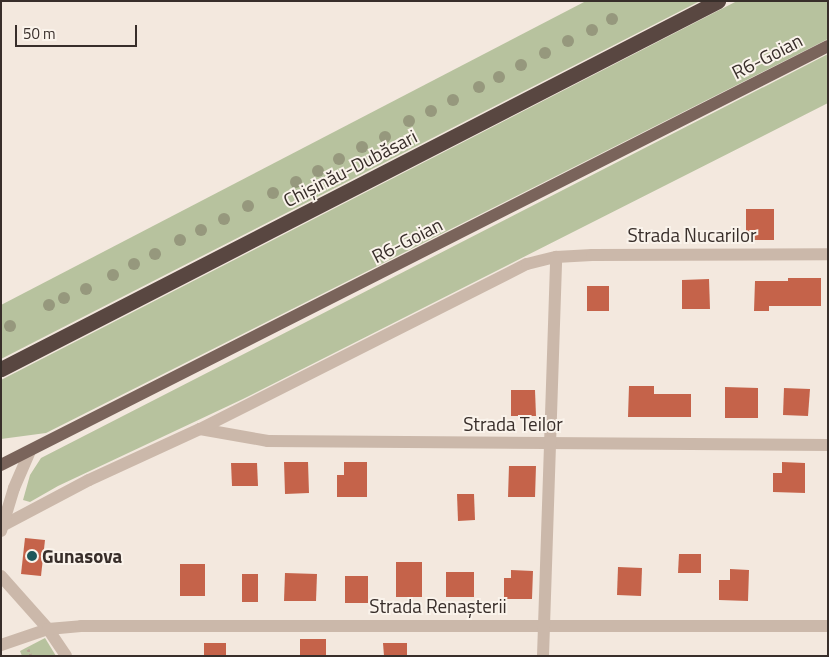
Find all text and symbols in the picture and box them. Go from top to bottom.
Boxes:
scale bar [18,15,140,47]
text: 50 m [23,22,56,45]
street label: R6-Goian [728,29,806,83]
street label: Chișinău-Dubăsari [279,125,421,211]
street label: R6-Goian [368,213,446,267]
street label: Strada Nucarilor [627,224,757,246]
street label: Strada Teilor [463,413,563,435]
place label: Gunasova [42,545,122,567]
marker: Gunasova [26,550,38,562]
street label: Strada Renașterii [369,595,507,617]

